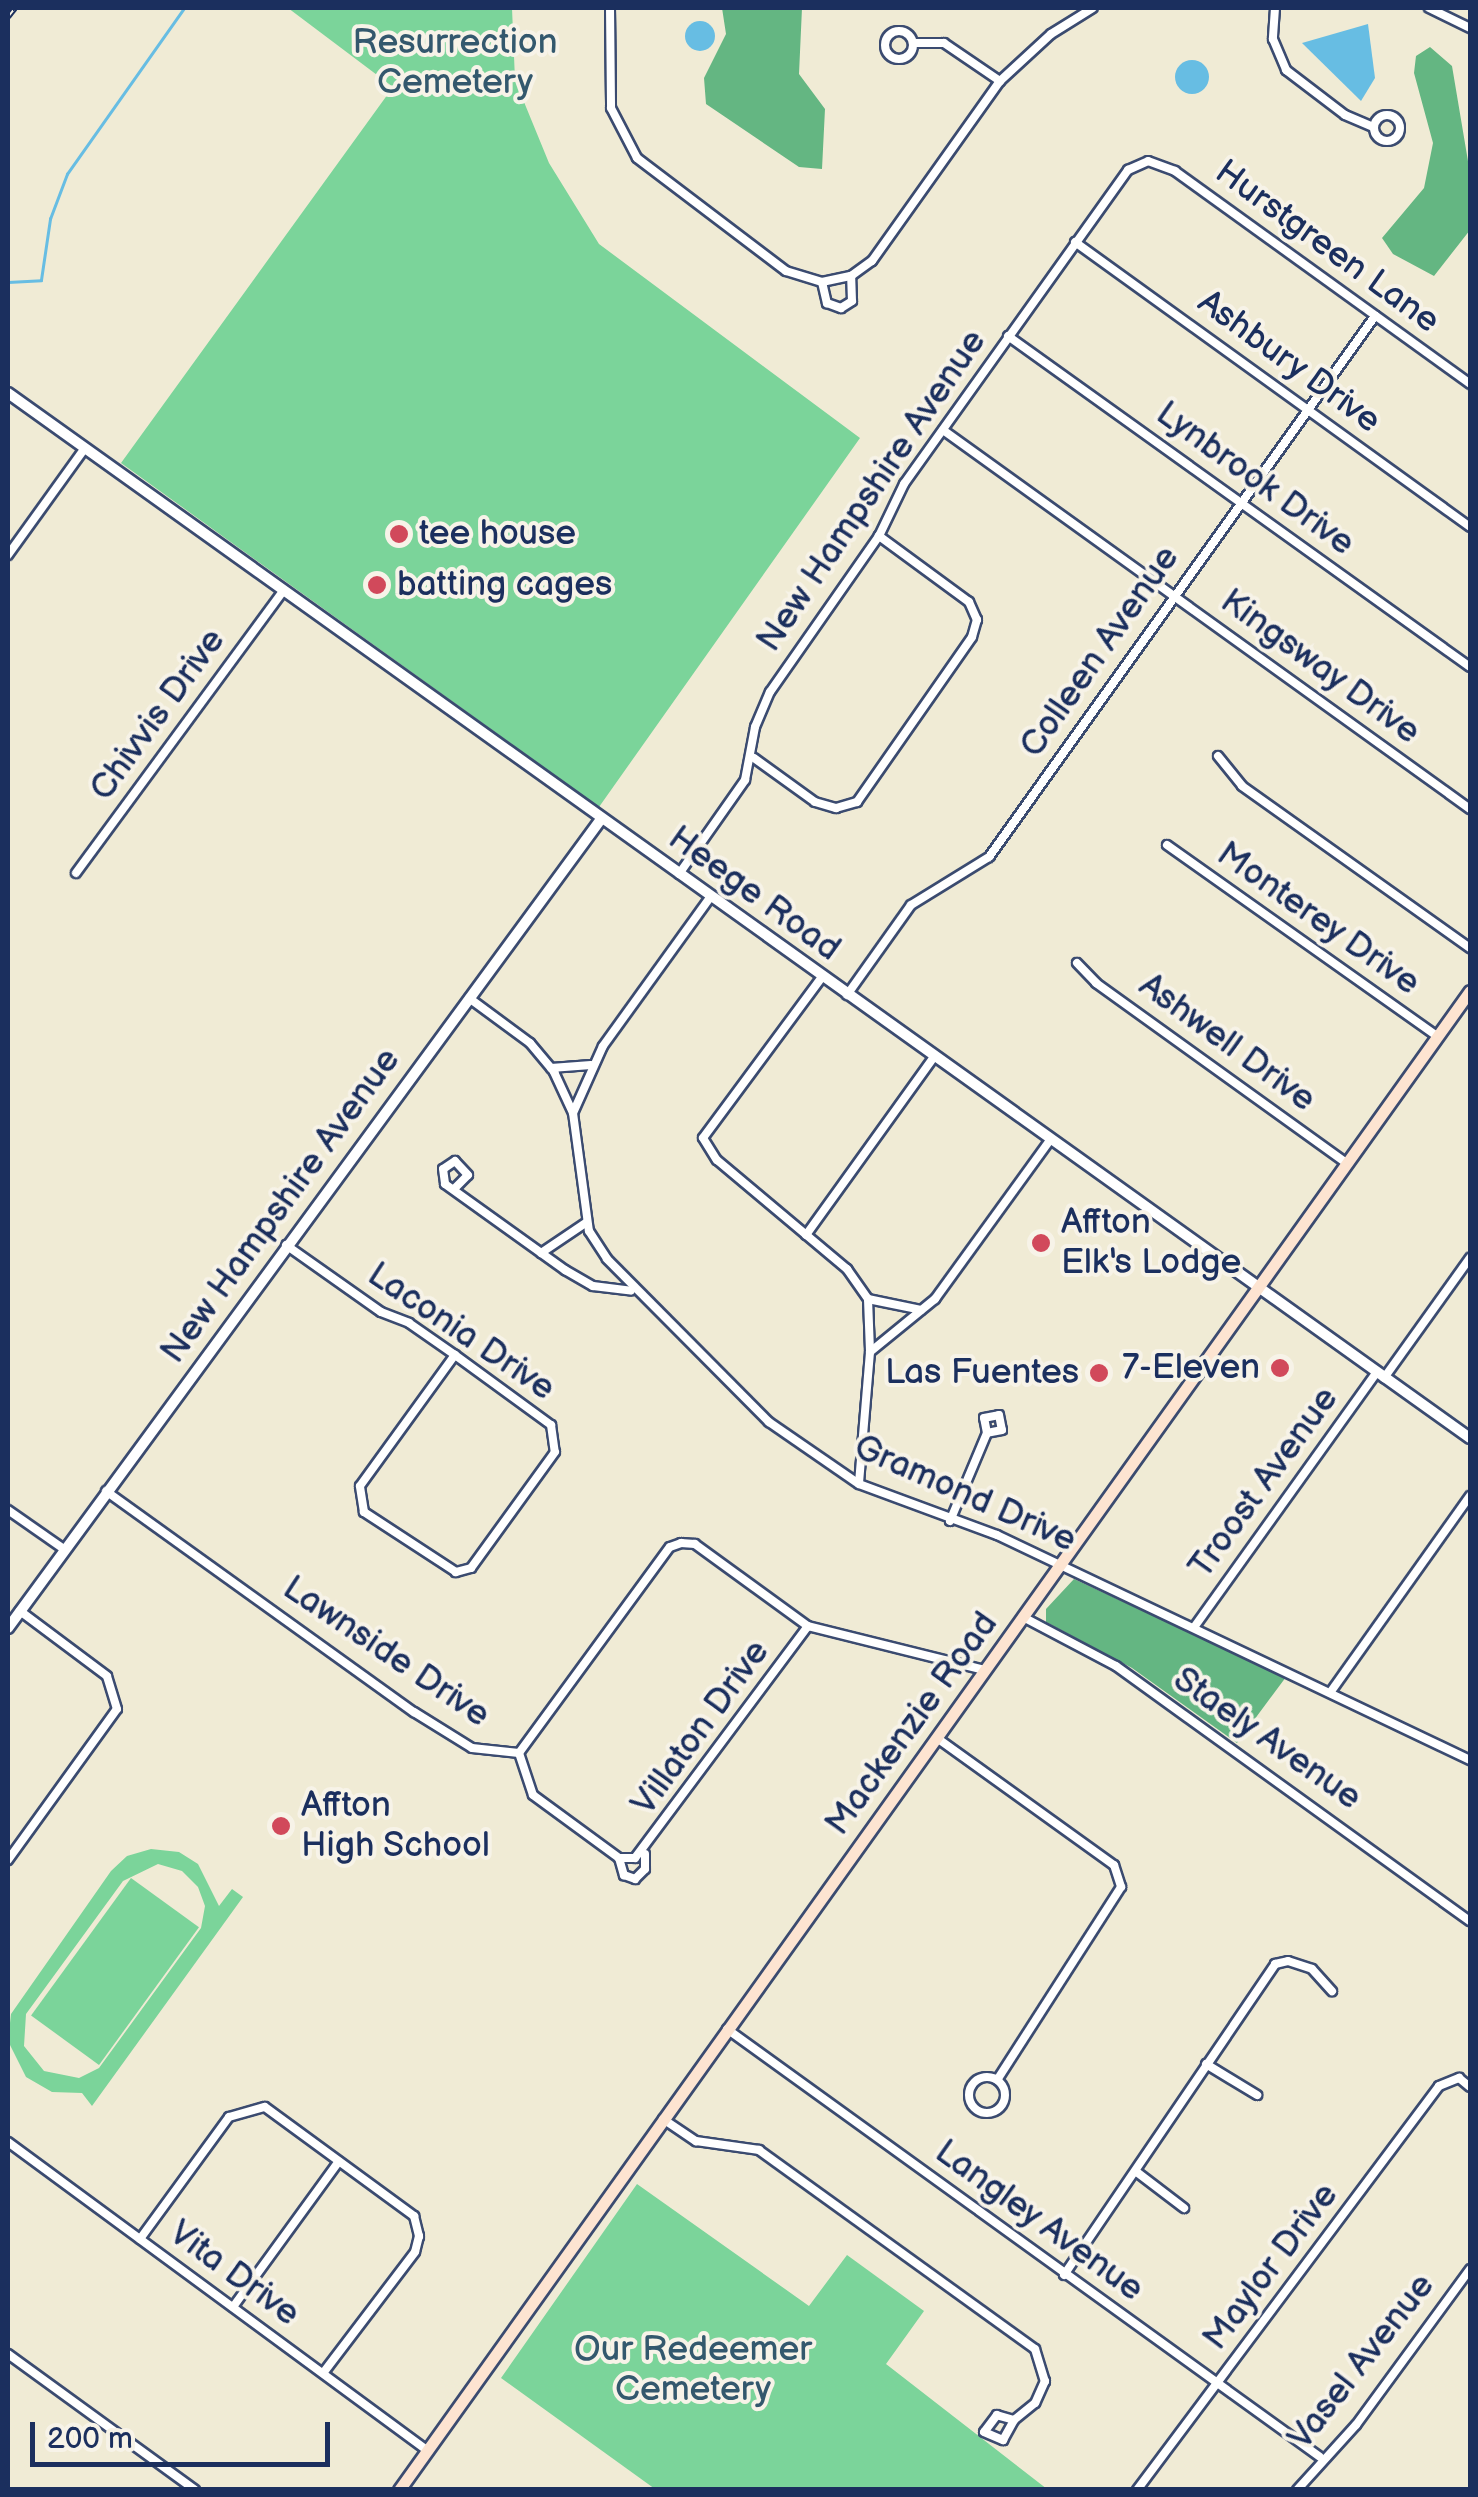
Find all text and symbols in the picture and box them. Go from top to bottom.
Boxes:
park label: Resurrection Cemetery [353,22,557,104]
street label: Hurstgreen Lane [1207,152,1447,342]
street label: Ashbury Drive [1189,281,1389,443]
street label: New Hampshire Avenue [749,322,995,660]
street label: Lynbrook Drive [1148,393,1362,565]
place label: tee house [419,513,576,555]
marker: tee house [388,523,410,545]
street label: Colleen Avenue [1012,538,1188,766]
place label: batting cages [397,564,612,606]
marker: batting cages [366,574,388,596]
street label: Kingsway Drive [1211,580,1429,754]
street label: Chivvis Drive [82,621,234,809]
street label: Heege Road [660,818,848,970]
street label: Monterey Drive [1208,833,1428,1005]
street label: Ashwell Drive [1131,965,1323,1121]
street label: New Hampshire Avenue [153,1040,409,1372]
place label: Affton Elk's Lodge [1061,1202,1241,1284]
marker: Affton Elk's Lodge [1030,1232,1052,1254]
street label: Laconia Drive [359,1254,563,1410]
place label: 7-Eleven [1122,1347,1260,1389]
place label: Las Fuentes [885,1352,1079,1394]
marker: 7-Eleven [1269,1357,1291,1379]
marker: Las Fuentes [1088,1362,1110,1384]
street label: Troost Avenue [1181,1379,1347,1587]
street label: Gramond Drive [848,1426,1082,1562]
street label: Lawnside Drive [275,1567,497,1737]
street label: Mackenzie Road [817,1604,1007,1844]
street label: Villaton Drive [623,1632,779,1824]
street label: Staely Avenue [1164,1658,1370,1820]
place label: Affton High School [301,1785,490,1867]
marker: Affton High School [270,1815,292,1837]
street label: Langley Avenue [926,2131,1152,2311]
street label: Maylor Drive [1195,2175,1347,2359]
street label: Vita Drive [161,2213,307,2335]
street label: Vasel Avenue [1280,2266,1444,2458]
park label: Our Redeemer Cemetery [574,2329,812,2411]
scale bar [35,2402,335,2464]
text: 200 m [47,2421,133,2457]

